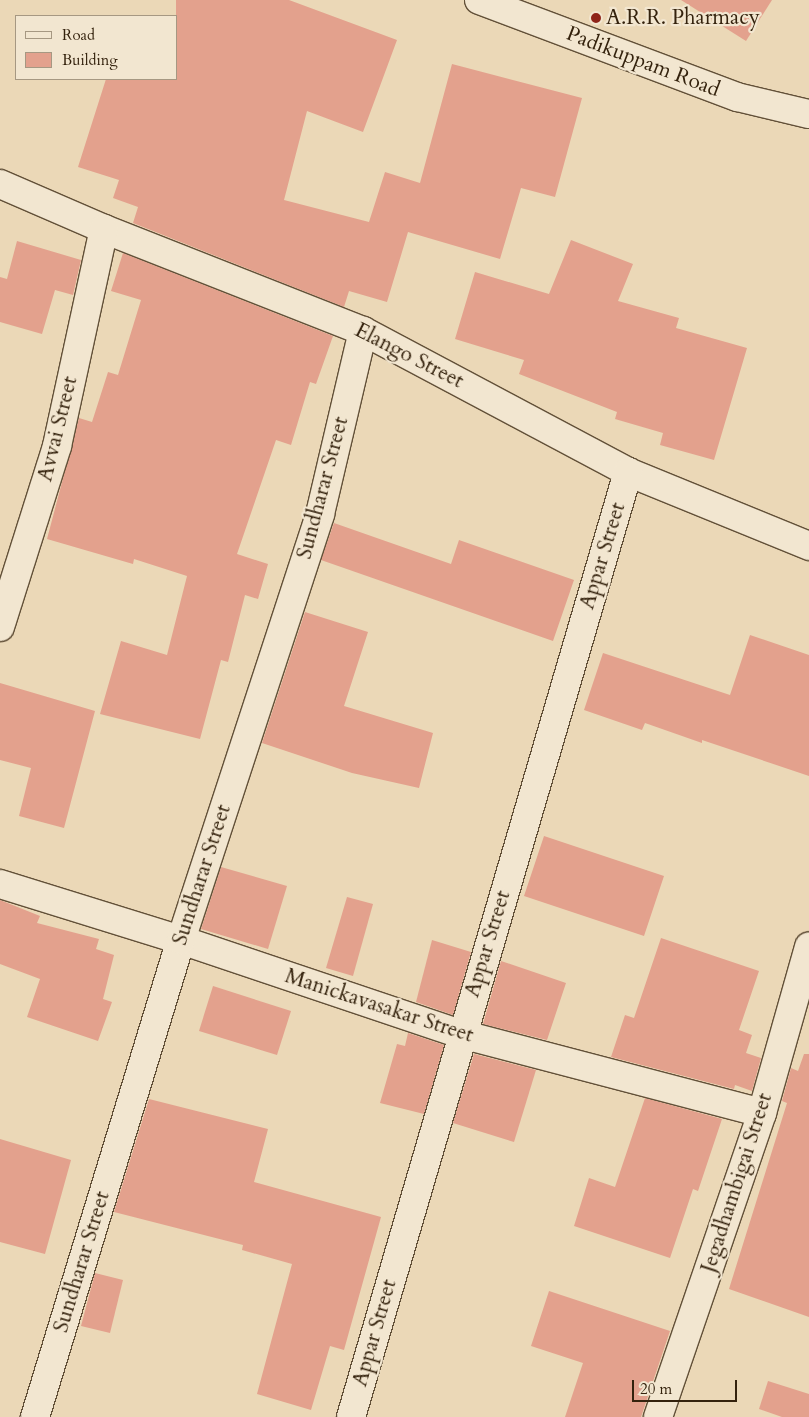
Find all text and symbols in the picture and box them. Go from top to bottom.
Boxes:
place label: A.R.R. Pharmacy [606,5,760,31]
marker: A.R.R. Pharmacy [590,12,602,24]
legend [15,15,178,80]
street label: Padikuppam Road [563,21,723,103]
text: Road [62,25,95,45]
text: Building [62,50,118,70]
street label: Elango Street [350,318,468,394]
street label: Avvai Street [33,374,83,484]
street label: Sundharar Street [292,414,354,562]
street label: Appar Street [575,500,631,612]
street label: Sundharar Street [167,802,237,948]
street label: Appar Street [460,888,516,1000]
street label: Manickavasakar Street [282,964,476,1048]
street label: Jegadhambigai Street [696,1090,778,1276]
street label: Sundharar Street [49,1188,115,1336]
street label: Appar Street [348,1277,402,1389]
scale bar [634,1370,739,1402]
text: 20 m [640,1379,672,1399]

